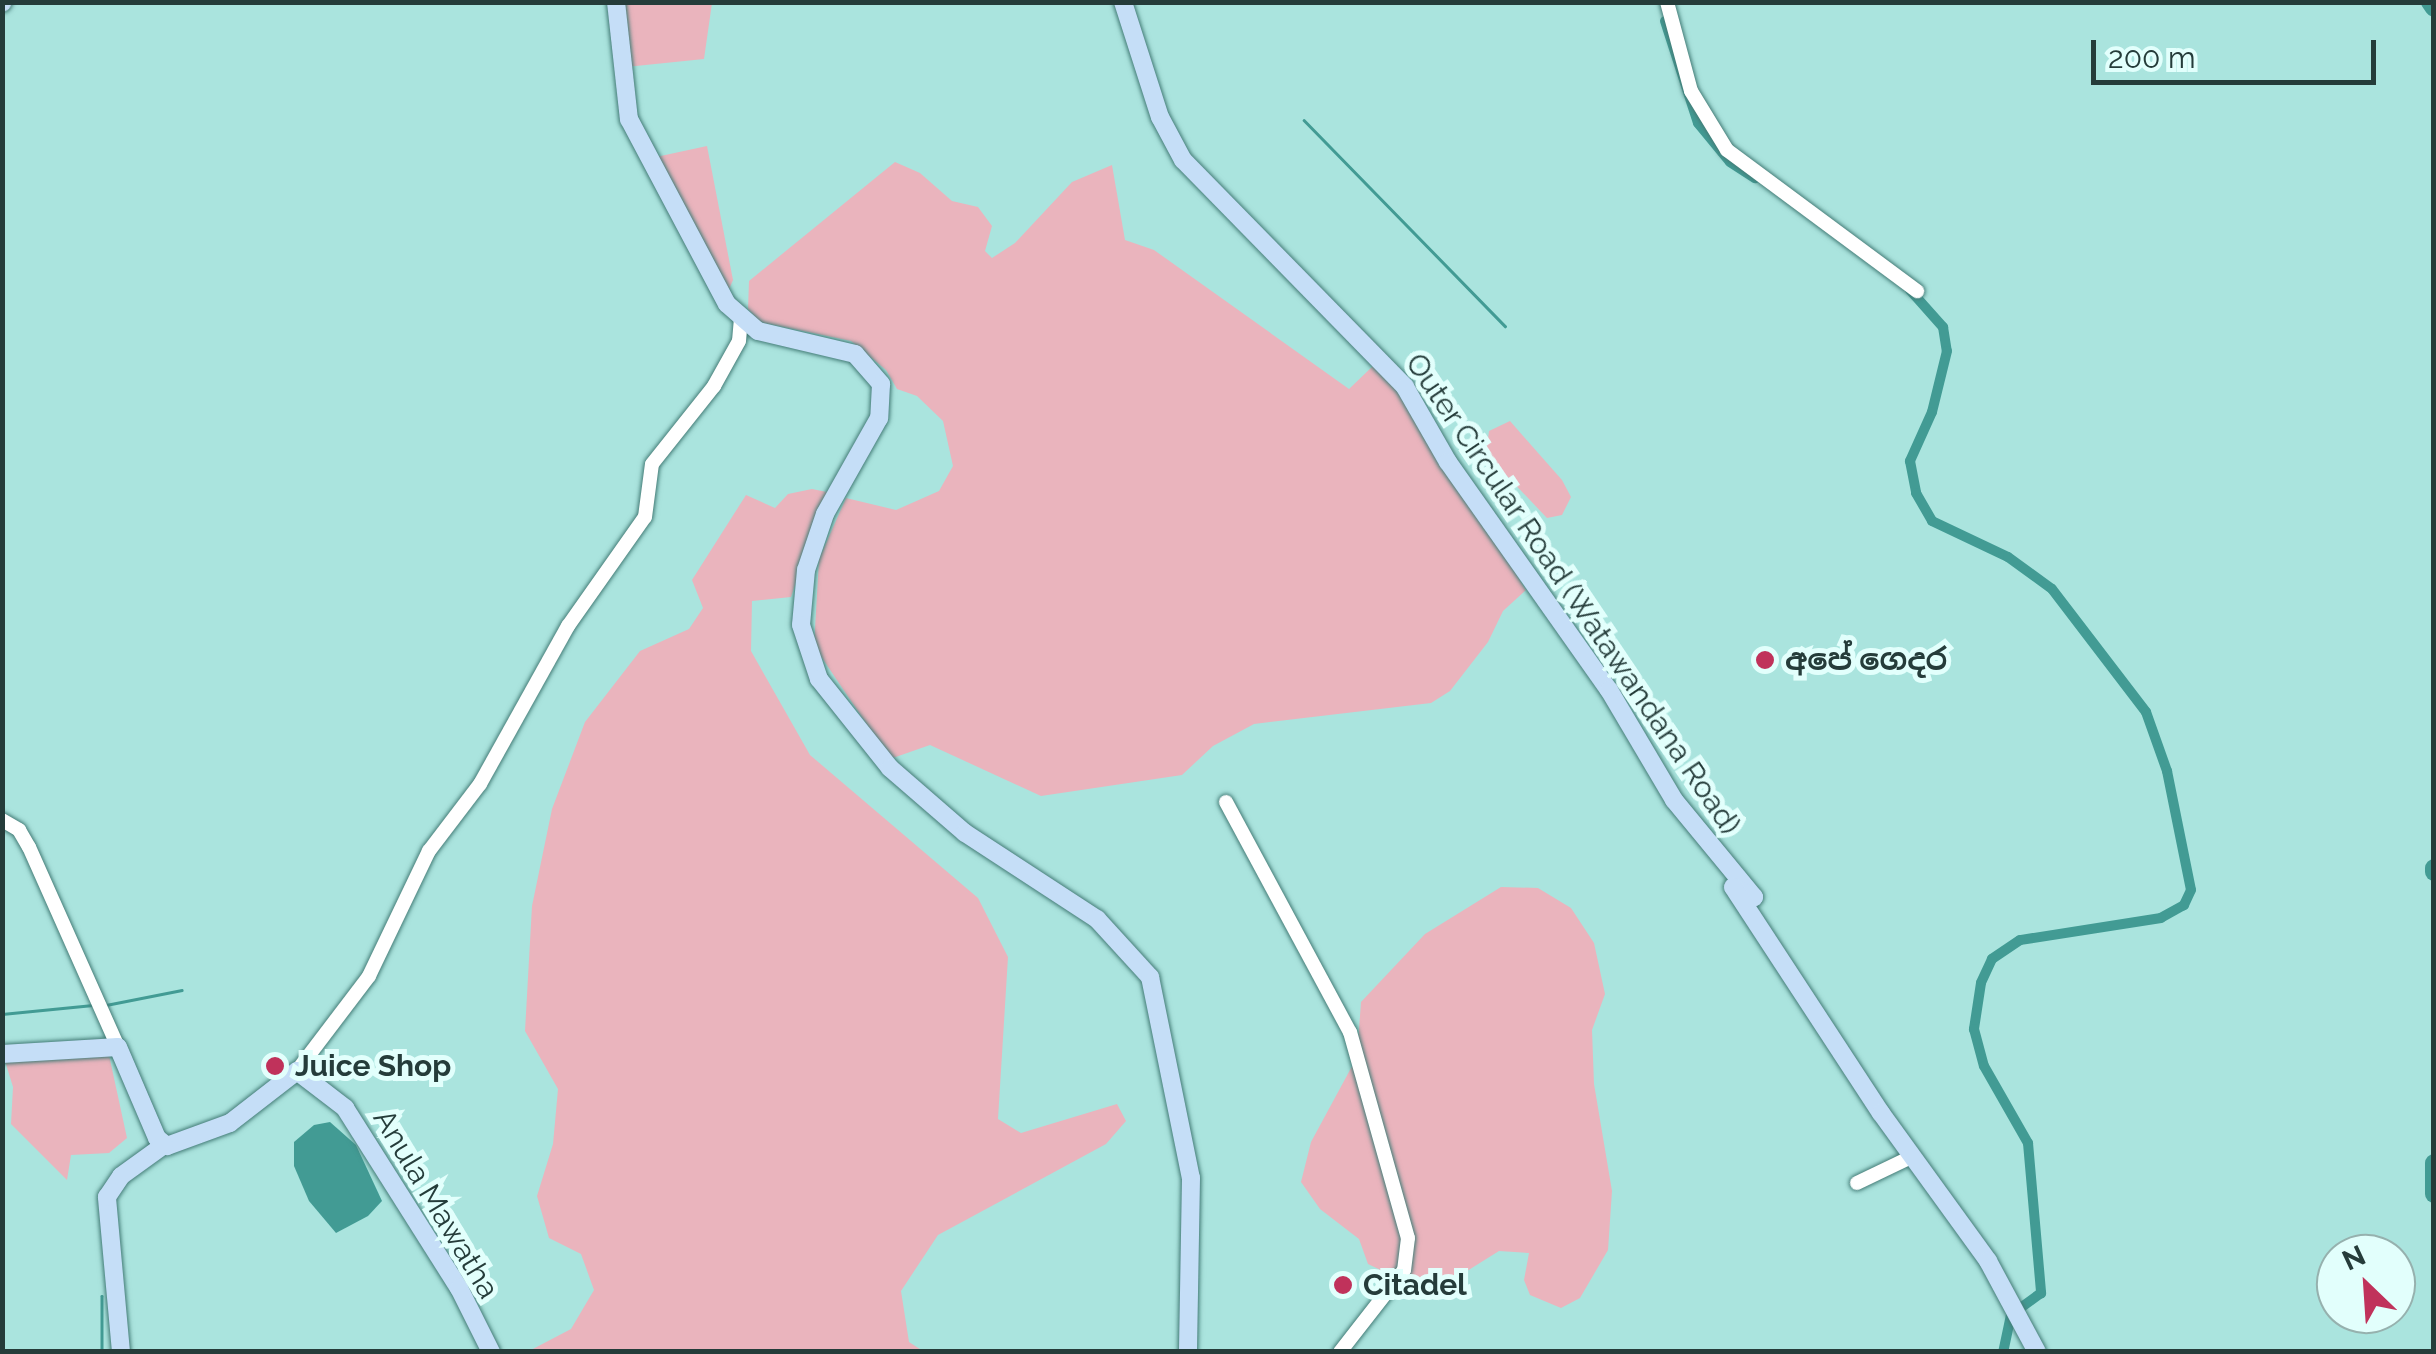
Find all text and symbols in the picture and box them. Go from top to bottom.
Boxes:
scale bar [2096,20,2381,82]
text: 200 m [2108,40,2196,75]
street label: Outer Circular Road (Watawandana Road) [1398,346,1748,842]
place label: අපේ ගෙදර [1785,642,1947,678]
marker: අපේ ගෙදර [1754,649,1776,671]
place label: Juice Shop [295,1048,451,1084]
marker: Juice Shop [264,1055,286,1077]
street label: Anula Mawatha [365,1103,507,1305]
north arrow [2316,1234,2416,1334]
text: N [2337,1239,2371,1278]
place label: Citadel [1363,1267,1467,1303]
marker: Citadel [1332,1274,1354,1296]

